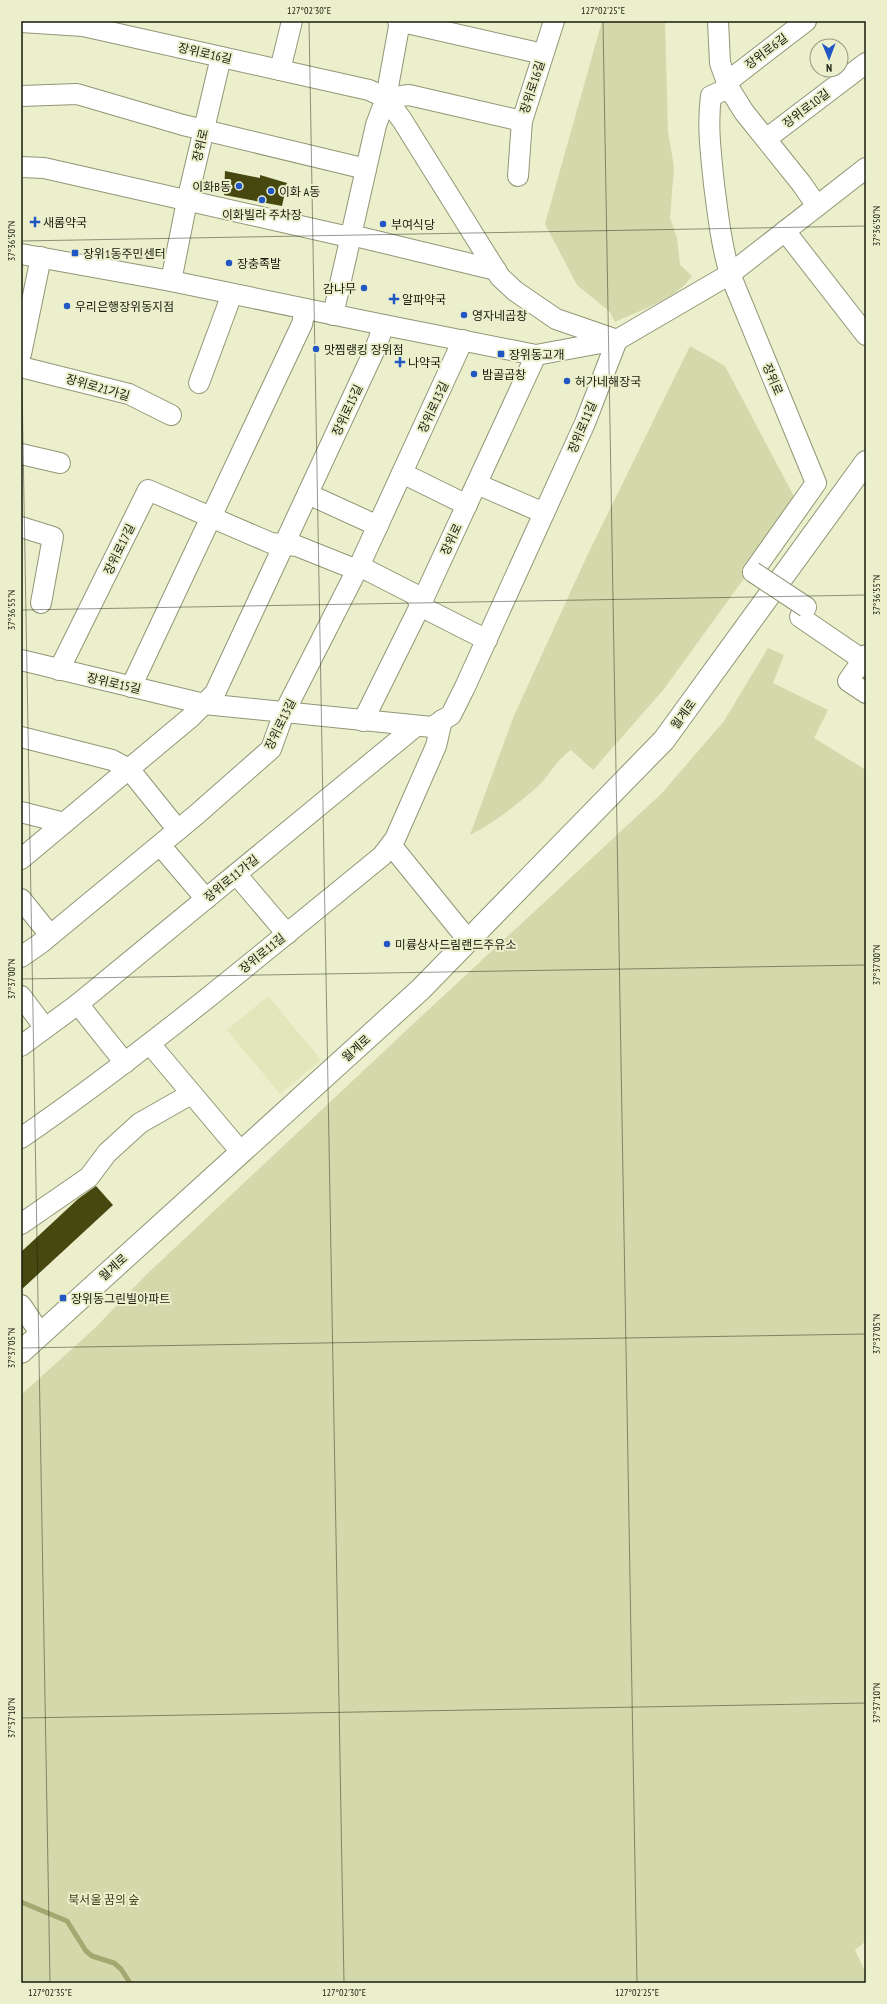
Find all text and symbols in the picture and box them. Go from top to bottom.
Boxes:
text: 127°02'30"E [287,4,331,17]
text: 127°02'25"E [581,4,625,17]
street label: 장위로6길 [742,30,790,72]
north arrow [809,38,849,78]
street label: 장위로16길 [177,40,233,66]
street label: 장위로16길 [516,59,548,115]
text: N [826,61,832,75]
street label: 장위로10길 [780,85,832,131]
street label: 장위로 [189,127,211,163]
place label: 이화B동 [192,179,231,194]
marker: 이화B동 [234,181,244,191]
place label: 이화 A동 [279,184,320,199]
marker: 이화 A동 [266,186,276,196]
marker: 이화빌라 주차장 [257,195,267,205]
text: 37°36'50"N [870,206,883,246]
place label: 이화빌라 주차장 [222,207,302,222]
place label: 새롬약국 [43,215,87,230]
marker: 새롬약국 [30,217,40,227]
place label: 부여식당 [391,217,435,232]
marker: 부여식당 [378,219,388,229]
text: 37°36'50"N [5,221,18,261]
place label: 장위1동주민센터 [83,246,166,261]
marker: 장위1동주민센터 [70,248,80,258]
place label: 장충족발 [237,256,281,271]
marker: 장충족발 [224,258,234,268]
place label: 감나무 [323,281,356,296]
marker: 감나무 [359,283,369,293]
place label: 알파약국 [402,292,446,307]
marker: 알파약국 [389,294,399,304]
place label: 우리은행장위동지점 [75,299,174,314]
marker: 우리은행장위동지점 [62,301,72,311]
place label: 영자네곱창 [472,308,527,323]
marker: 영자네곱창 [459,310,469,320]
place label: 맛찜랭킹 장위점 [324,342,404,357]
marker: 맛찜랭킹 장위점 [311,344,321,354]
place label: 장위동고개 [509,347,564,362]
marker: 장위동고개 [496,349,506,359]
place label: 나약국 [408,355,441,370]
marker: 나약국 [395,357,405,367]
street label: 장위로 [760,361,786,397]
place label: 밤골곱창 [482,367,526,382]
marker: 밤골곱창 [469,369,479,379]
street label: 장위로21가길 [64,371,132,403]
place label: 허가네해장국 [575,374,641,389]
marker: 허가네해장국 [562,376,572,386]
street label: 장위로13길 [415,379,451,435]
street label: 장위로15길 [329,382,365,438]
street label: 장위로11길 [564,399,600,455]
street label: 장위로17길 [100,521,138,577]
street label: 장위로 [437,521,465,557]
text: 37°36'55"N [870,575,883,615]
text: 37°36'55"N [5,590,18,630]
street label: 장위로15길 [86,670,142,696]
street label: 장위로13길 [261,696,299,752]
street label: 월계로 [667,696,699,732]
street label: 장위로11가길 [201,851,261,905]
street label: 장위로11길 [236,930,288,976]
place label: 미륭상사드림랜드주유소 [395,937,516,952]
marker: 미륭상사드림랜드주유소 [382,939,392,949]
text: 37°37'00"N [870,945,883,985]
text: 37°37'00"N [5,959,18,999]
street label: 월계로 [339,1031,373,1065]
street label: 월계로 [96,1250,130,1284]
place label: 장위동그린빌아파트 [71,1291,170,1306]
marker: 장위동그린빌아파트 [58,1293,68,1303]
text: 37°37'05"N [870,1314,883,1354]
text: 37°37'05"N [5,1328,18,1368]
text: 37°37'10"N [870,1683,883,1723]
text: 37°37'10"N [5,1698,18,1738]
park label: 북서울 꿈의 숲 [68,1892,140,1907]
text: 127°02'35"E [28,1986,72,1999]
text: 127°02'30"E [322,1986,366,1999]
text: 127°02'25"E [615,1986,659,1999]

